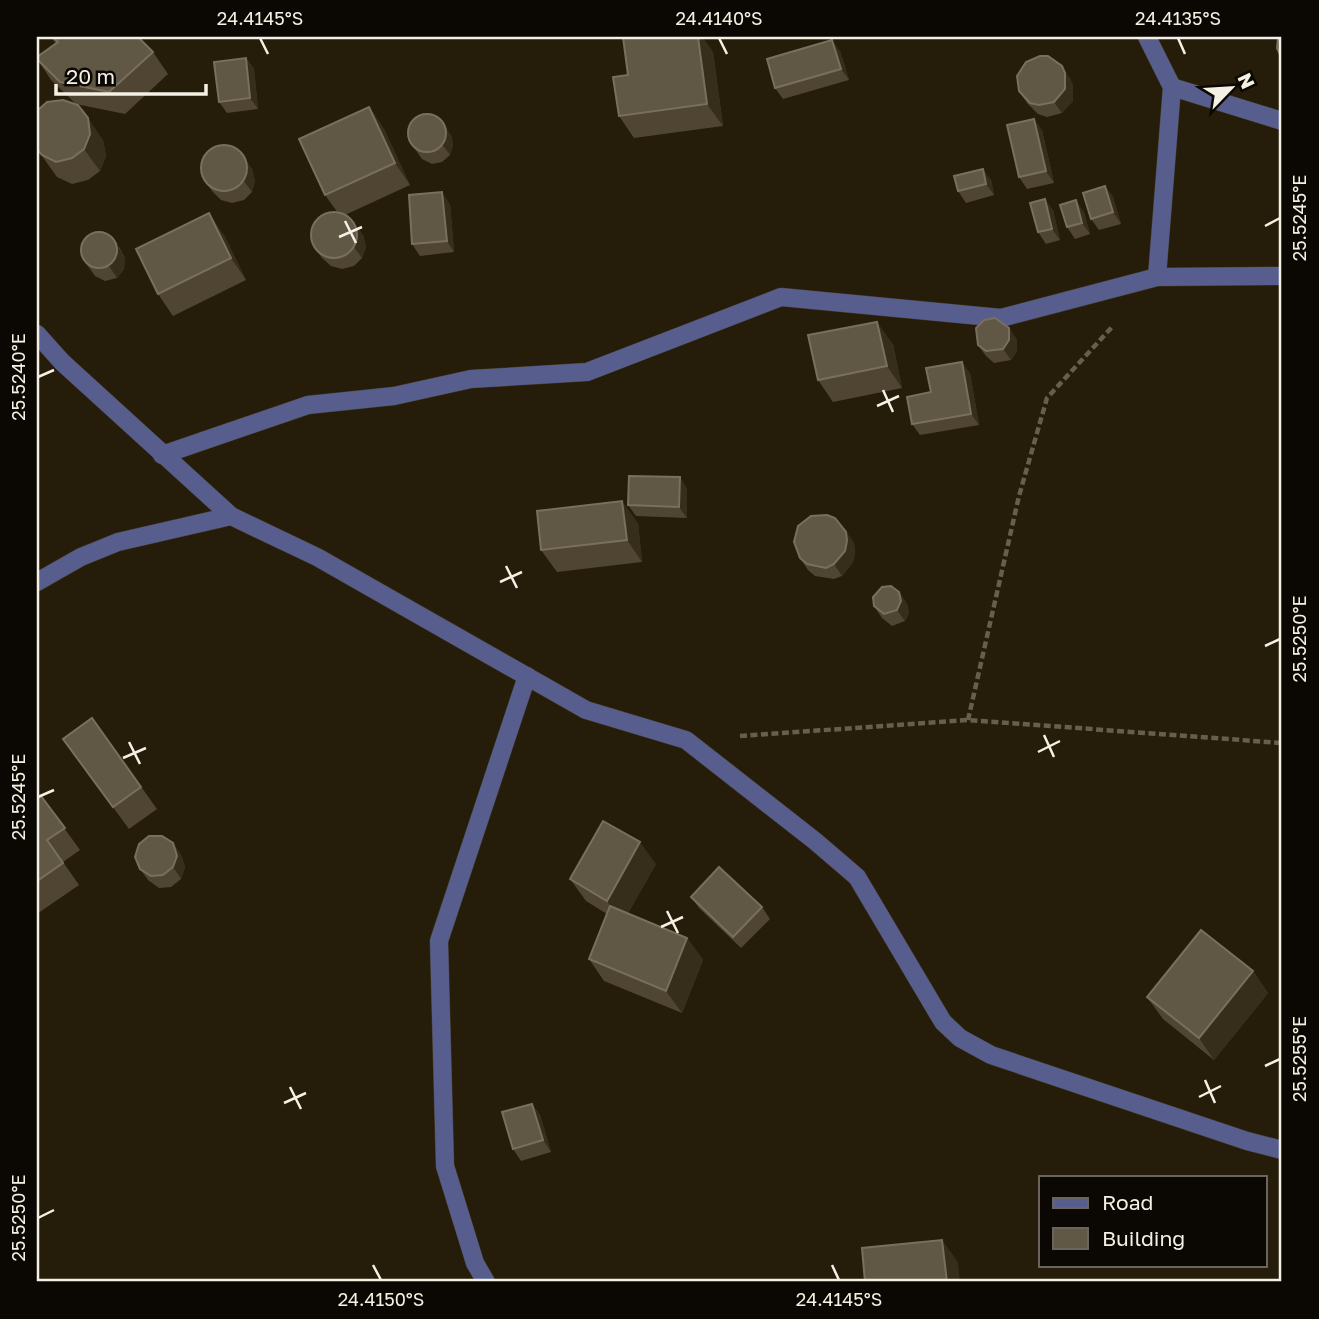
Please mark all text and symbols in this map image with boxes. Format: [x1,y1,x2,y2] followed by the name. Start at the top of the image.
[217,7,303,29] text: 24.4145°S
[675,7,763,29] text: 24.4140°S
[1135,7,1221,29] text: 24.4135°S
[56,52,206,96] scale bar
[1196,52,1266,122] north arrow
[66,63,115,89] text: 20 m
[1233,69,1260,92] text: N
[1288,175,1310,261] text: 25.5245°E
[7,333,29,421] text: 25.5240°E
[1288,596,1310,682] text: 25.5250°E
[7,754,29,840] text: 25.5245°E
[1288,1016,1310,1102] text: 25.5255°E
[7,1175,29,1261] text: 25.5250°E
[1039,1176,1266,1266] legend
[1102,1189,1153,1215] text: Road
[1102,1225,1185,1251] text: Building
[338,1288,424,1310] text: 24.4150°S
[796,1288,882,1310] text: 24.4145°S

